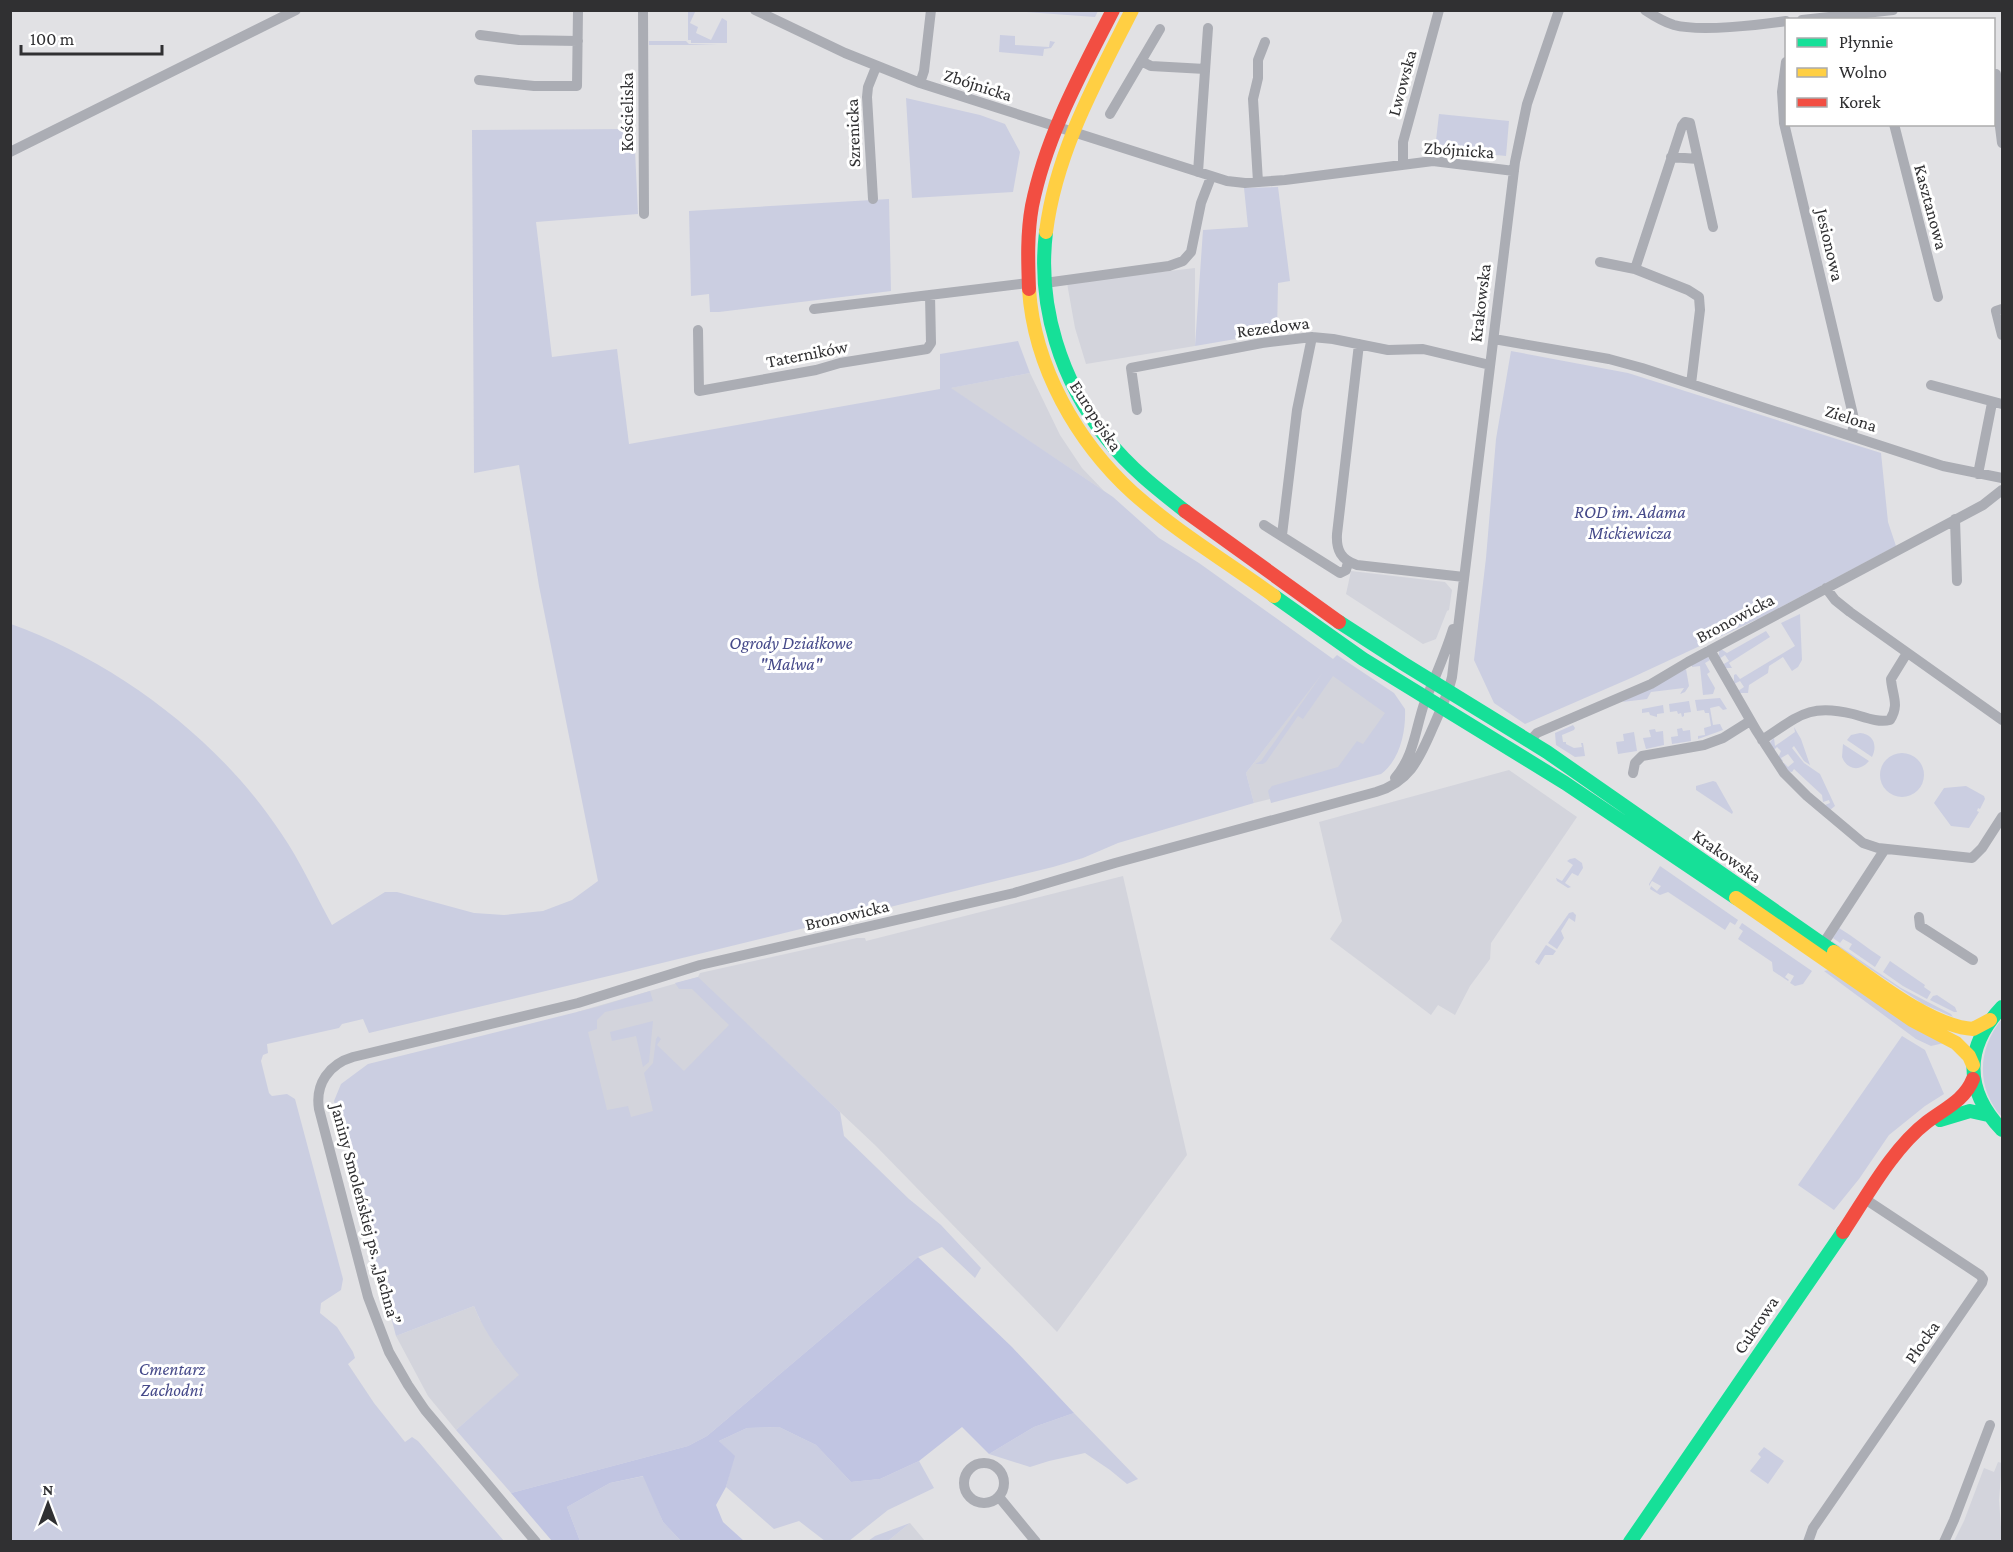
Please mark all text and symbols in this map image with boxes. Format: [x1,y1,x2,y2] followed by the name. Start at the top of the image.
[21,18,162,56] scale bar
[1785,18,1995,126] legend
[30,29,75,49] text: 100 m
[1839,32,1893,52] text: Płynnie
[1384,48,1420,118] street label: Lwowska
[1839,62,1887,82] text: Wolno
[941,65,1015,106] street label: Zbójnicka
[617,72,637,152] street label: Kościeliska
[1839,92,1881,112] text: Korek
[842,98,864,168] street label: Szrenicka
[1423,138,1495,163] street label: Zbójnicka
[1910,162,1952,252] street label: Kasztanowa
[1811,205,1848,283] street label: Jesionowa
[1465,263,1495,343] street label: Krakowska
[1236,313,1310,341] street label: Rezedowa
[765,336,850,372] street label: Taterników
[1065,377,1126,455] street label: Europejska
[1822,400,1880,436] street label: Zielona
[1574,502,1686,543] park label: ROD im. Adama Mickiewicza
[1693,589,1777,647] street label: Bronowicka
[729,633,853,674] park label: Ogrody Działkowe "Malwa"
[1689,825,1765,887] street label: Krakowska
[803,896,891,934] street label: Bronowicka
[325,1100,405,1327] street label: Janiny Smoleńskiej ps. „Jachna”
[1730,1292,1782,1358] street label: Cukrowa
[1900,1317,1944,1367] street label: Płocka
[139,1359,205,1400] park label: Cmentarz Zachodni
[18,1474,78,1534] north arrow
[43,1481,54,1498] text: N

